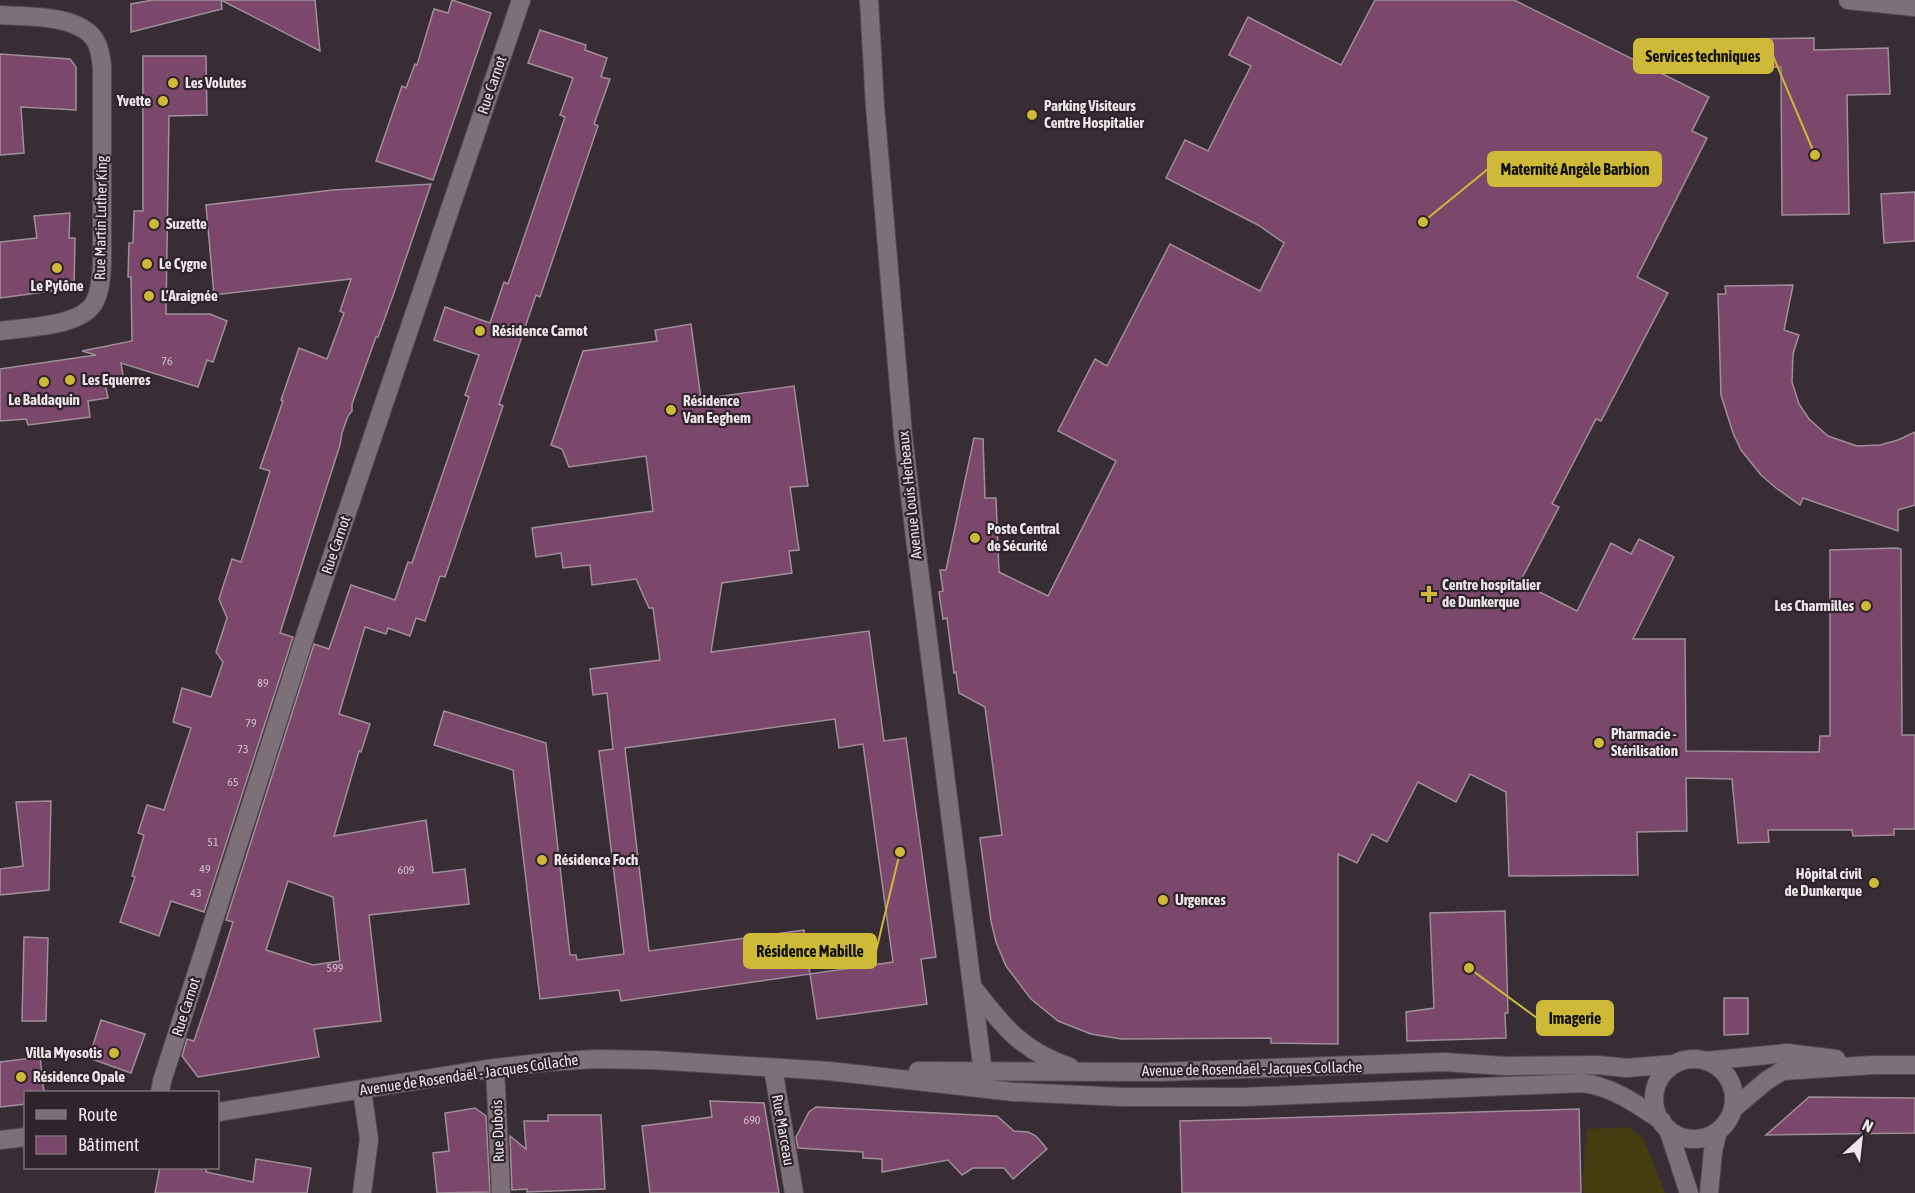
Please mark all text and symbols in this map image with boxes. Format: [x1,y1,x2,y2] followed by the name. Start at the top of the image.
[1634,39,1773,73] callout: Services techniques
[1646,47,1761,65] text: Services techniques
[474,54,509,116] street label: Rue Carnot
[185,74,247,91] place label: Les Volutes
[166,76,180,90] marker: Les Volutes
[116,92,151,109] place label: Yvette
[156,94,170,108] marker: Yvette
[1044,97,1145,131] place label: Parking Visiteurs Centre Hospitalier
[1025,108,1039,122] marker: Parking Visiteurs Centre Hospitalier
[1488,152,1661,186] callout: Maternité Angèle Barbion
[91,155,110,280] street label: Rue Martin Luther King
[1500,160,1650,178] text: Maternité Angèle Barbion
[166,215,207,232] place label: Suzette
[147,217,161,231] marker: Suzette
[159,255,207,272] place label: Le Cygne
[140,257,154,271] marker: Le Cygne
[50,261,64,275] marker: Le Pylône
[30,277,84,294] place label: Le Pylône
[161,287,218,304] place label: L'Araignée
[142,289,156,303] marker: L'Araignée
[492,322,588,339] place label: Résidence Carnot
[473,324,487,338] marker: Résidence Carnot
[161,354,173,368] house number: 76
[82,371,151,388] place label: Les Equerres
[63,373,77,387] marker: Les Equerres
[37,375,51,389] marker: Le Baldaquin
[8,391,80,408] place label: Le Baldaquin
[682,392,751,426] place label: Résidence Van Eeghem
[664,403,678,417] marker: Résidence Van Eeghem
[894,430,925,560] street label: Avenue Louis Herbeaux
[318,514,353,576] street label: Rue Carnot
[987,520,1061,554] place label: Poste Central de Sécurité
[968,531,982,545] marker: Poste Central de Sécurité
[1442,576,1541,610] place label: Centre hospitalier de Dunkerque
[1420,585,1438,603] marker: Centre hospitalier de Dunkerque
[1774,597,1855,614] place label: Les Charmilles
[1859,599,1873,613] marker: Les Charmilles
[257,676,269,690] house number: 89
[245,716,257,730] house number: 79
[1611,725,1678,759] place label: Pharmacie - Stérilisation
[1592,736,1606,750] marker: Pharmacie - Stérilisation
[237,742,249,756] house number: 73
[227,775,239,789] house number: 65
[207,835,219,849] house number: 51
[554,851,638,868] place label: Résidence Foch
[535,853,549,867] marker: Résidence Foch
[199,862,211,876] house number: 49
[398,863,415,877] house number: 609
[1784,865,1863,899] place label: Hôpital civil de Dunkerque
[1867,876,1881,890] marker: Hôpital civil de Dunkerque
[190,886,202,900] house number: 43
[1175,891,1226,908] place label: Urgences
[1156,893,1170,907] marker: Urgences
[744,934,876,968] callout: Résidence Mabille
[756,942,864,960] text: Résidence Mabille
[327,961,344,975] house number: 599
[168,975,203,1038] street label: Rue Carnot
[1537,1001,1613,1035] callout: Imagerie
[1549,1009,1601,1027] text: Imagerie
[25,1044,103,1061] place label: Villa Myosotis
[107,1046,121,1060] marker: Villa Myosotis
[359,1051,579,1098] street label: Avenue de Rosendaël - Jacques Collache
[1142,1058,1363,1079] street label: Avenue de Rosendaël - Jacques Collache
[33,1068,125,1085] place label: Résidence Opale
[14,1070,28,1084] marker: Résidence Opale
[24,1091,219,1169] legend
[769,1093,798,1167] street label: Rue Marceau
[488,1100,507,1162] street label: Rue Dubois
[78,1104,117,1125] text: Route
[1831,1109,1891,1169] north arrow
[744,1113,761,1127] house number: 690
[1860,1115,1876,1136] text: N
[78,1134,139,1155] text: Bâtiment

